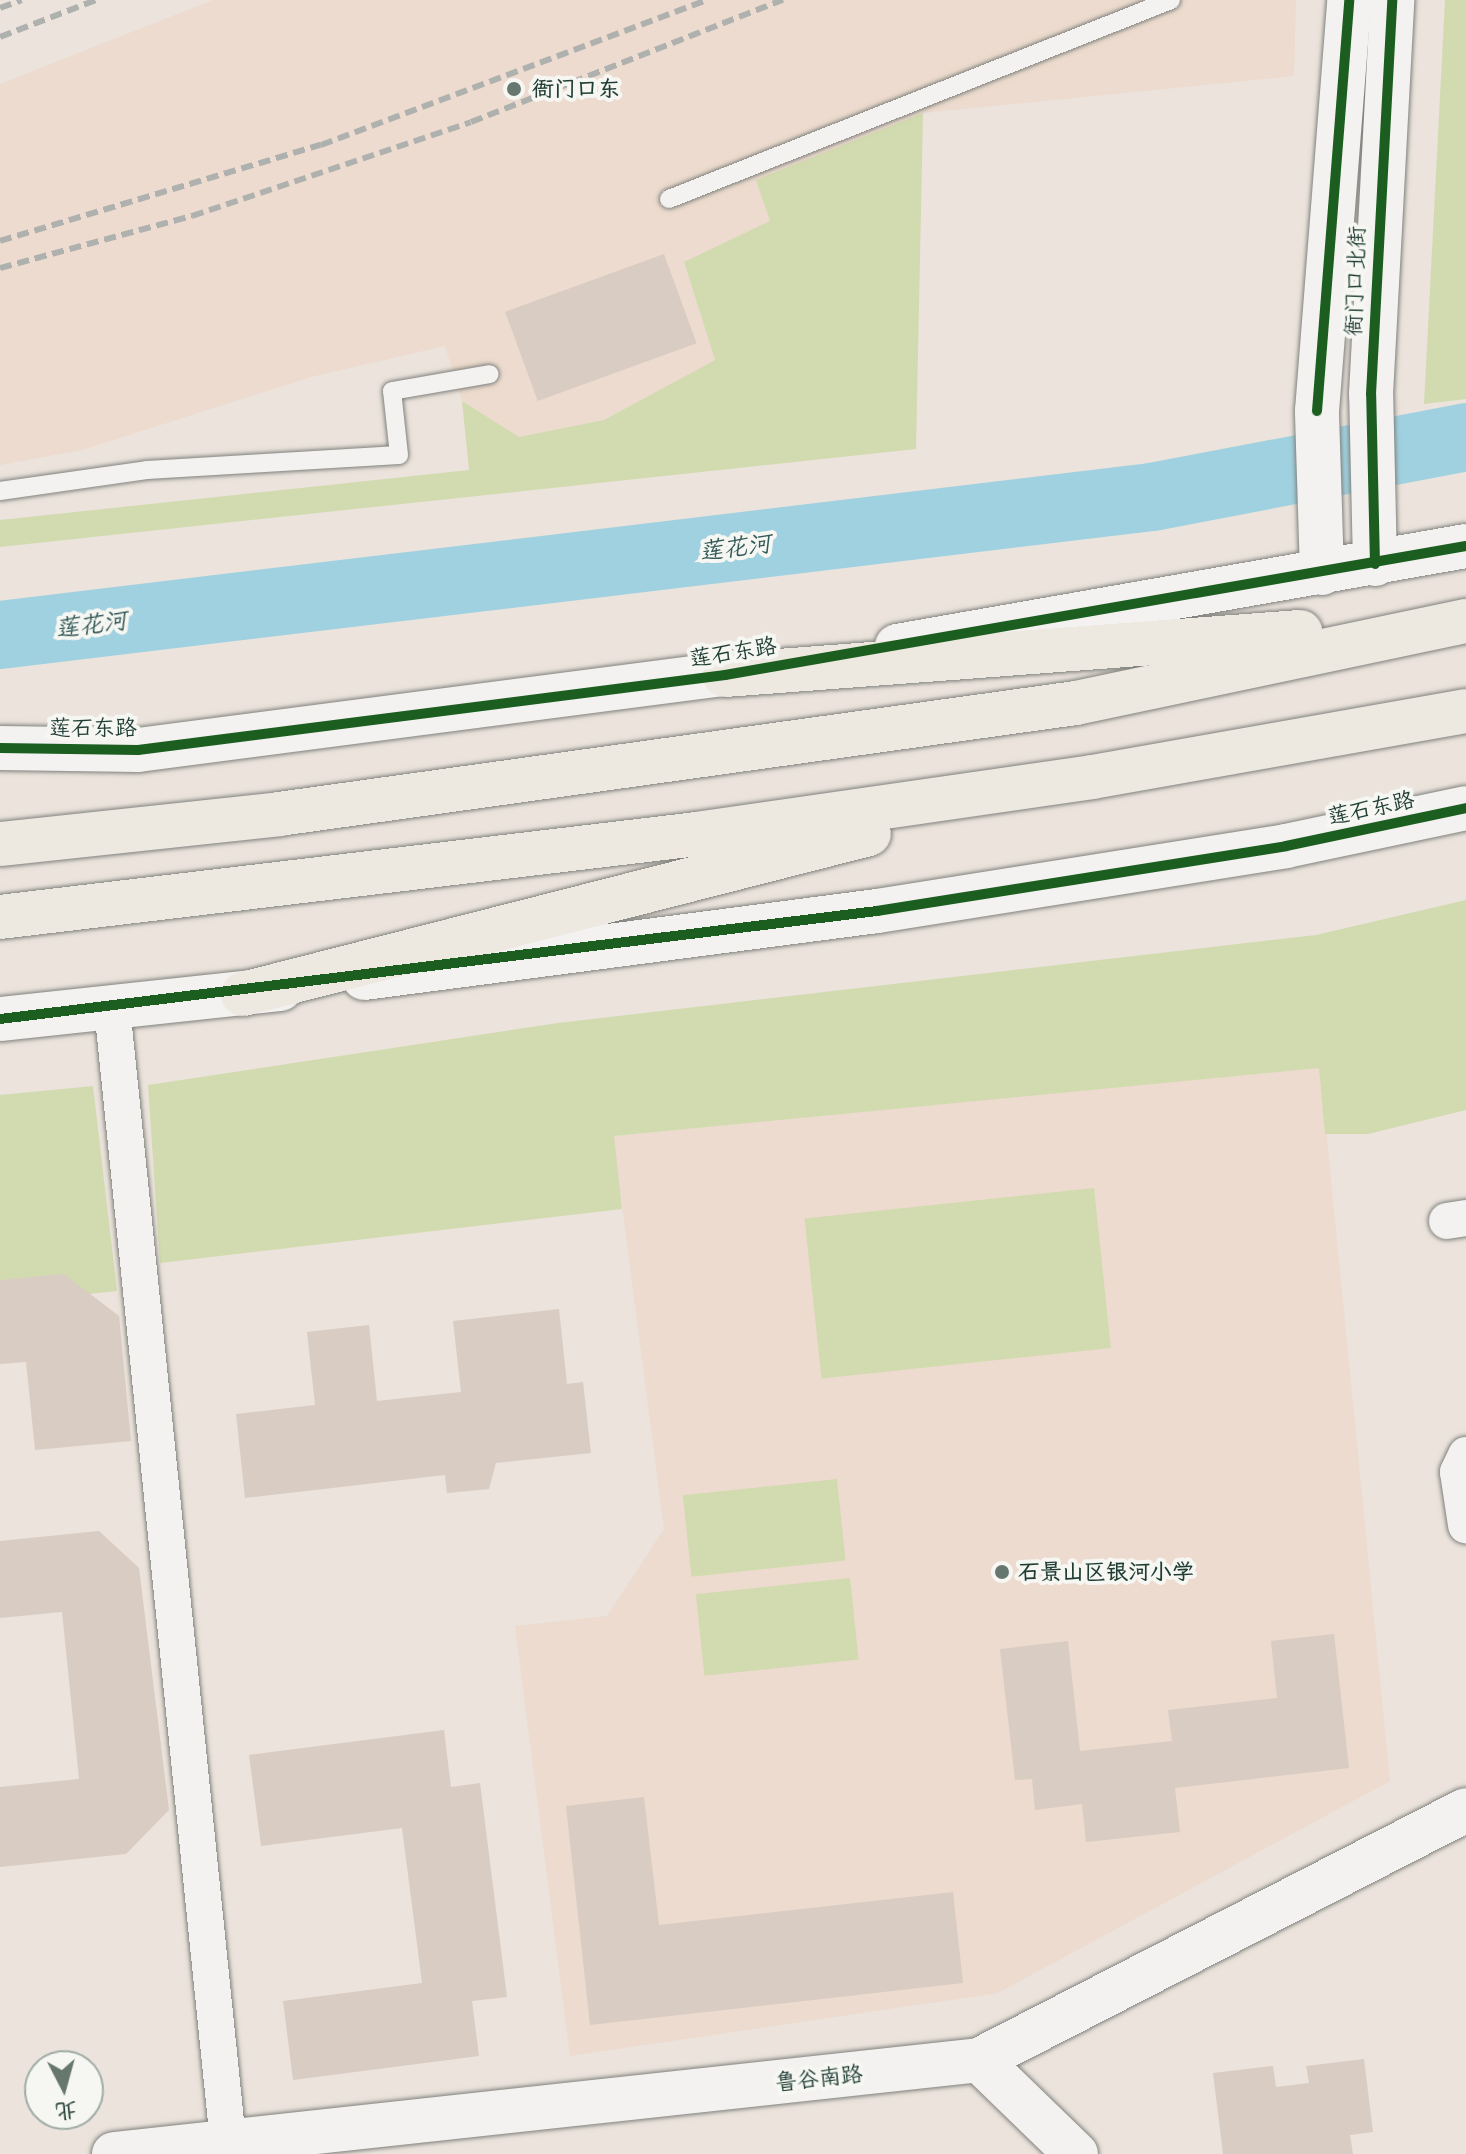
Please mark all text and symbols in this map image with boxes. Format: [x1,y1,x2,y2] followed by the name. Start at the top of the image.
[532,76,620,102] place label: 衙门口东
[503,78,525,100] marker: 衙门口东
[1340,226,1370,336] street label: 衙门口北街
[698,528,772,566] water label: 莲花河
[54,605,128,643] water label: 莲花河
[687,632,779,672] street label: 莲石东路
[49,715,137,741] street label: 莲石东路
[1325,786,1417,830] street label: 莲石东路
[1018,1559,1194,1585] place label: 石景山区银河小学
[993,1563,1011,1581] marker: 石景山区银河小学
[24,2050,104,2130] north arrow
[774,2060,864,2096] street label: 鲁谷南路
[54,2097,79,2127] text: 北

